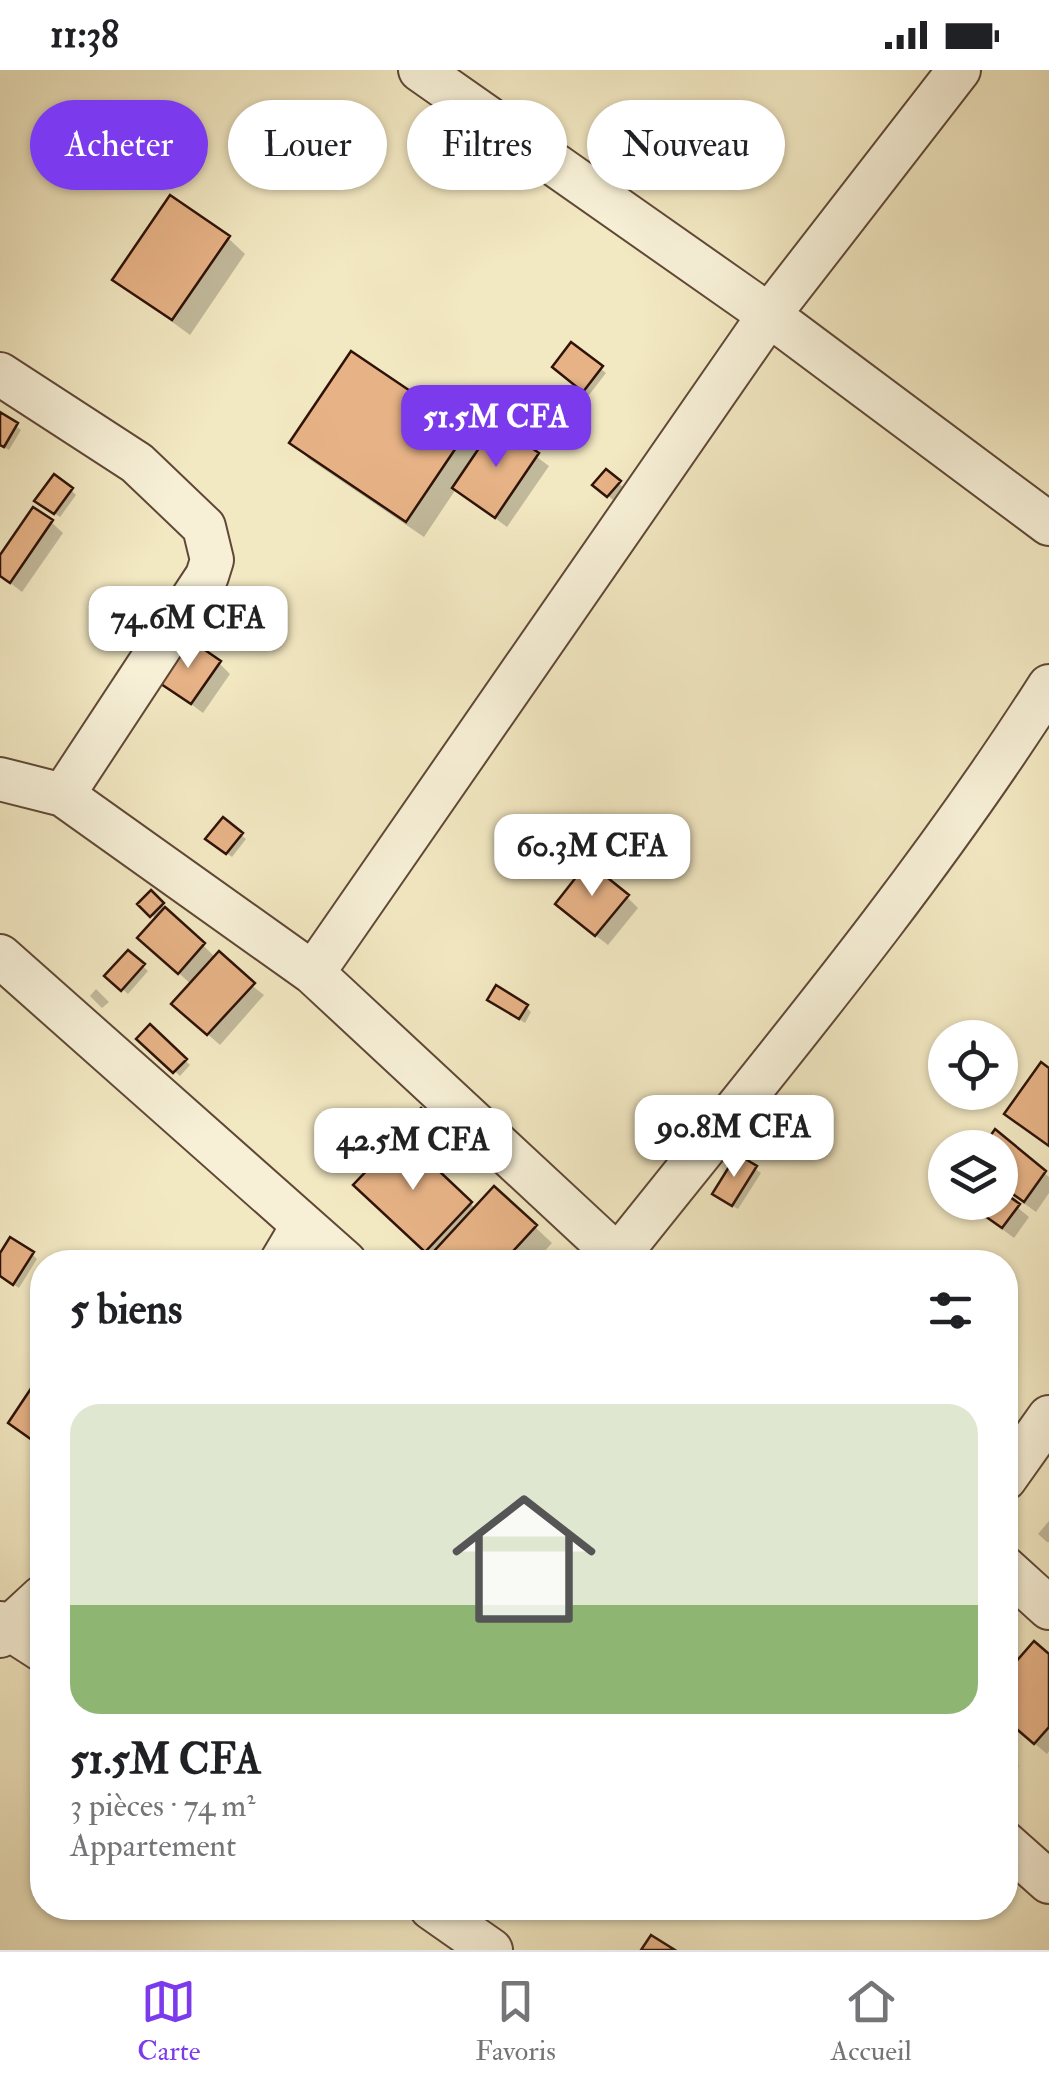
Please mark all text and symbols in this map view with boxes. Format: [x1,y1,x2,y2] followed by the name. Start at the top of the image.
[50,11,119,59] text: 11:38
[30,100,208,190] chip: Acheter
[228,100,387,190] chip: Louer
[407,100,567,190] chip: Filtres
[587,100,785,190] chip: Nouveau
[382,385,610,470] pin: 51.5M CFA
[423,397,569,437] text: 51.5M CFA
[74,586,302,671] pin: 74.6M CFA
[111,598,265,638] text: 74.6M CFA
[478,814,706,899] pin: 60.3M CFA
[516,826,668,866] text: 60.3M CFA
[928,1020,1018,1220] map controls
[928,1020,1018,1110] button: locate
[620,1095,848,1180] pin: 90.8M CFA
[657,1107,811,1147] text: 90.8M CFA
[299,1108,527,1193] pin: 42.5M CFA
[336,1120,490,1160] text: 42.5M CFA
[928,1130,1018,1220] button: layers
[923,1283,978,1338] icon: filters
[70,1284,182,1336] text: 5 biens
[434,1469,614,1649] icon: home
[70,1734,261,1786] text: 51.5M CFA
[70,1786,255,1826] text: 3 pièces · 74 m²
[70,1826,236,1866] text: Appartement
[137,1974,200,2069] tab: Carte
[475,1974,556,2069] tab: Favoris
[831,1974,912,2069] tab: Accueil

